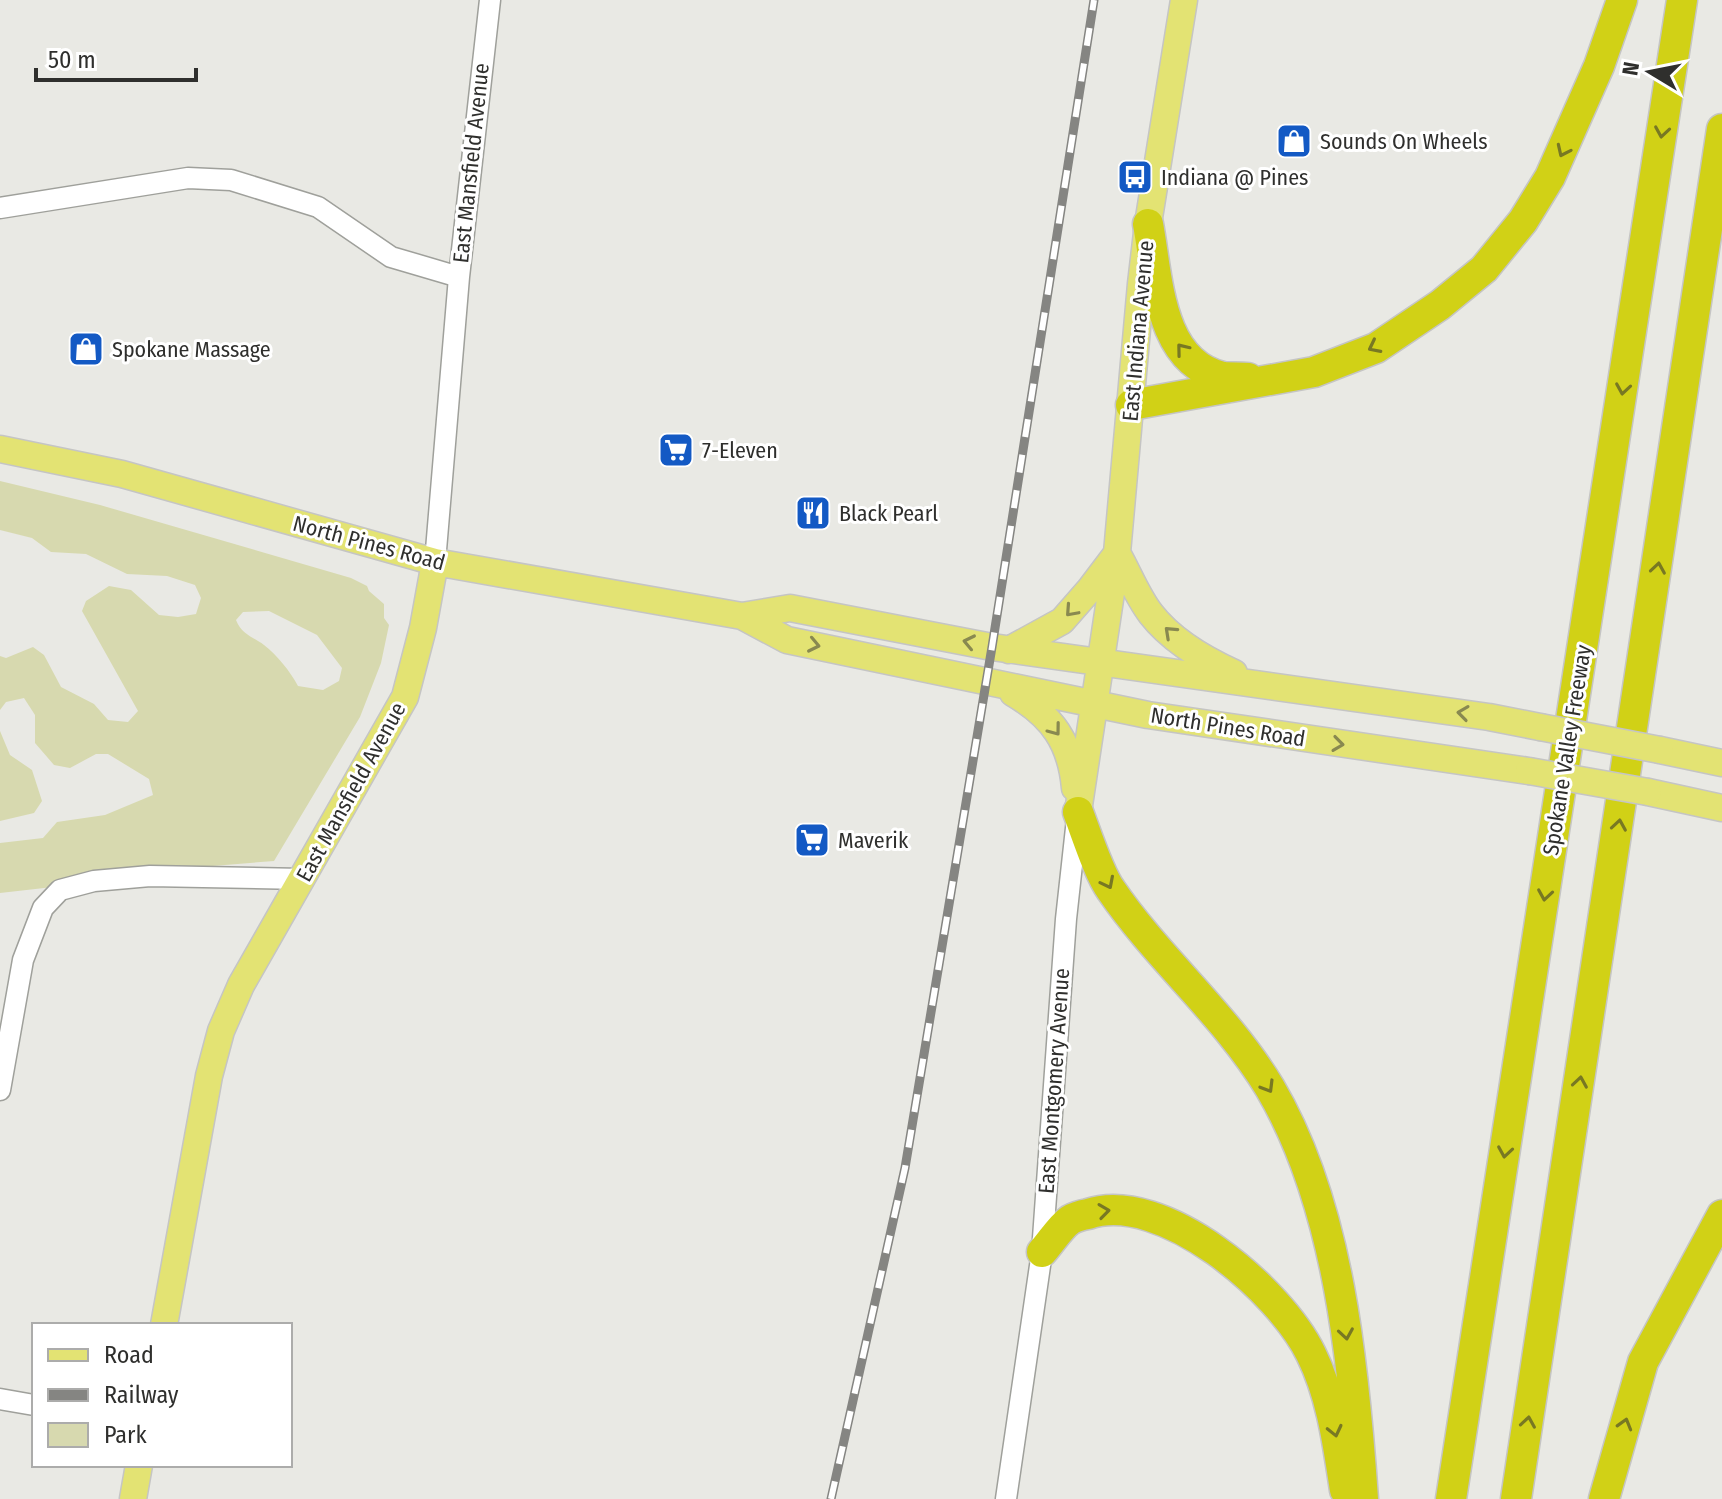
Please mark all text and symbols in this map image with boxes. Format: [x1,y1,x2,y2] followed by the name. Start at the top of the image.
[36,32,196,82] scale bar
[1610,32,1690,112] north arrow
[48,46,96,74] text: 50 m
[1616,60,1645,77] text: N
[447,62,495,264] street label: East Mansfield Avenue
[1275,122,1313,160] shop icon: Sounds On Wheels
[1654,126,1671,139] one-way arrow
[1320,128,1488,155] place label: Sounds On Wheels
[1557,142,1573,157] one-way arrow
[1116,158,1154,196] bus stop icon: Indiana @ Pines
[1161,164,1308,191] place label: Indiana @ Pines
[1117,239,1159,423] street label: East Indiana Avenue
[67,330,105,368] shop icon: Spokane Massage
[112,336,271,363] place label: Spokane Massage
[1368,337,1382,353] one-way arrow
[1177,343,1191,358] one-way arrow
[1615,383,1632,396] one-way arrow
[657,431,695,469] supermarket icon: 7-Eleven
[702,437,778,464] place label: 7-Eleven
[794,494,832,532] restaurant icon: Black Pearl
[839,500,938,527] place label: Black Pearl
[290,510,448,576] street label: North Pines Road
[1648,561,1665,574] one-way arrow
[1067,601,1081,616] one-way arrow
[1165,628,1180,642] one-way arrow
[962,634,976,651] one-way arrow
[806,636,820,653] one-way arrow
[1537,643,1597,857] street label: Spokane Valley Freeway
[290,698,412,886] street label: East Mansfield Avenue
[1149,701,1307,753] street label: North Pines Road
[1456,705,1470,722] one-way arrow
[1045,721,1060,736] one-way arrow
[1331,735,1345,752] one-way arrow
[1609,818,1626,832] one-way arrow
[793,821,831,859] supermarket icon: Maverik
[838,827,909,854] place label: Maverik
[1099,875,1114,890] one-way arrow
[1537,889,1554,902] one-way arrow
[1033,967,1075,1195] street label: East Montgomery Avenue
[1571,1075,1588,1089] one-way arrow
[1258,1078,1274,1093] one-way arrow
[1497,1146,1514,1159] one-way arrow
[1097,1203,1111,1220] one-way arrow
[32,1323,292,1467] legend
[1336,1327,1353,1340] one-way arrow
[104,1341,154,1369] text: Road
[104,1381,179,1409] text: Railway
[1519,1415,1536,1429] one-way arrow
[1616,1418,1632,1431] one-way arrow
[104,1421,147,1449] text: Park
[1326,1423,1343,1437] one-way arrow

